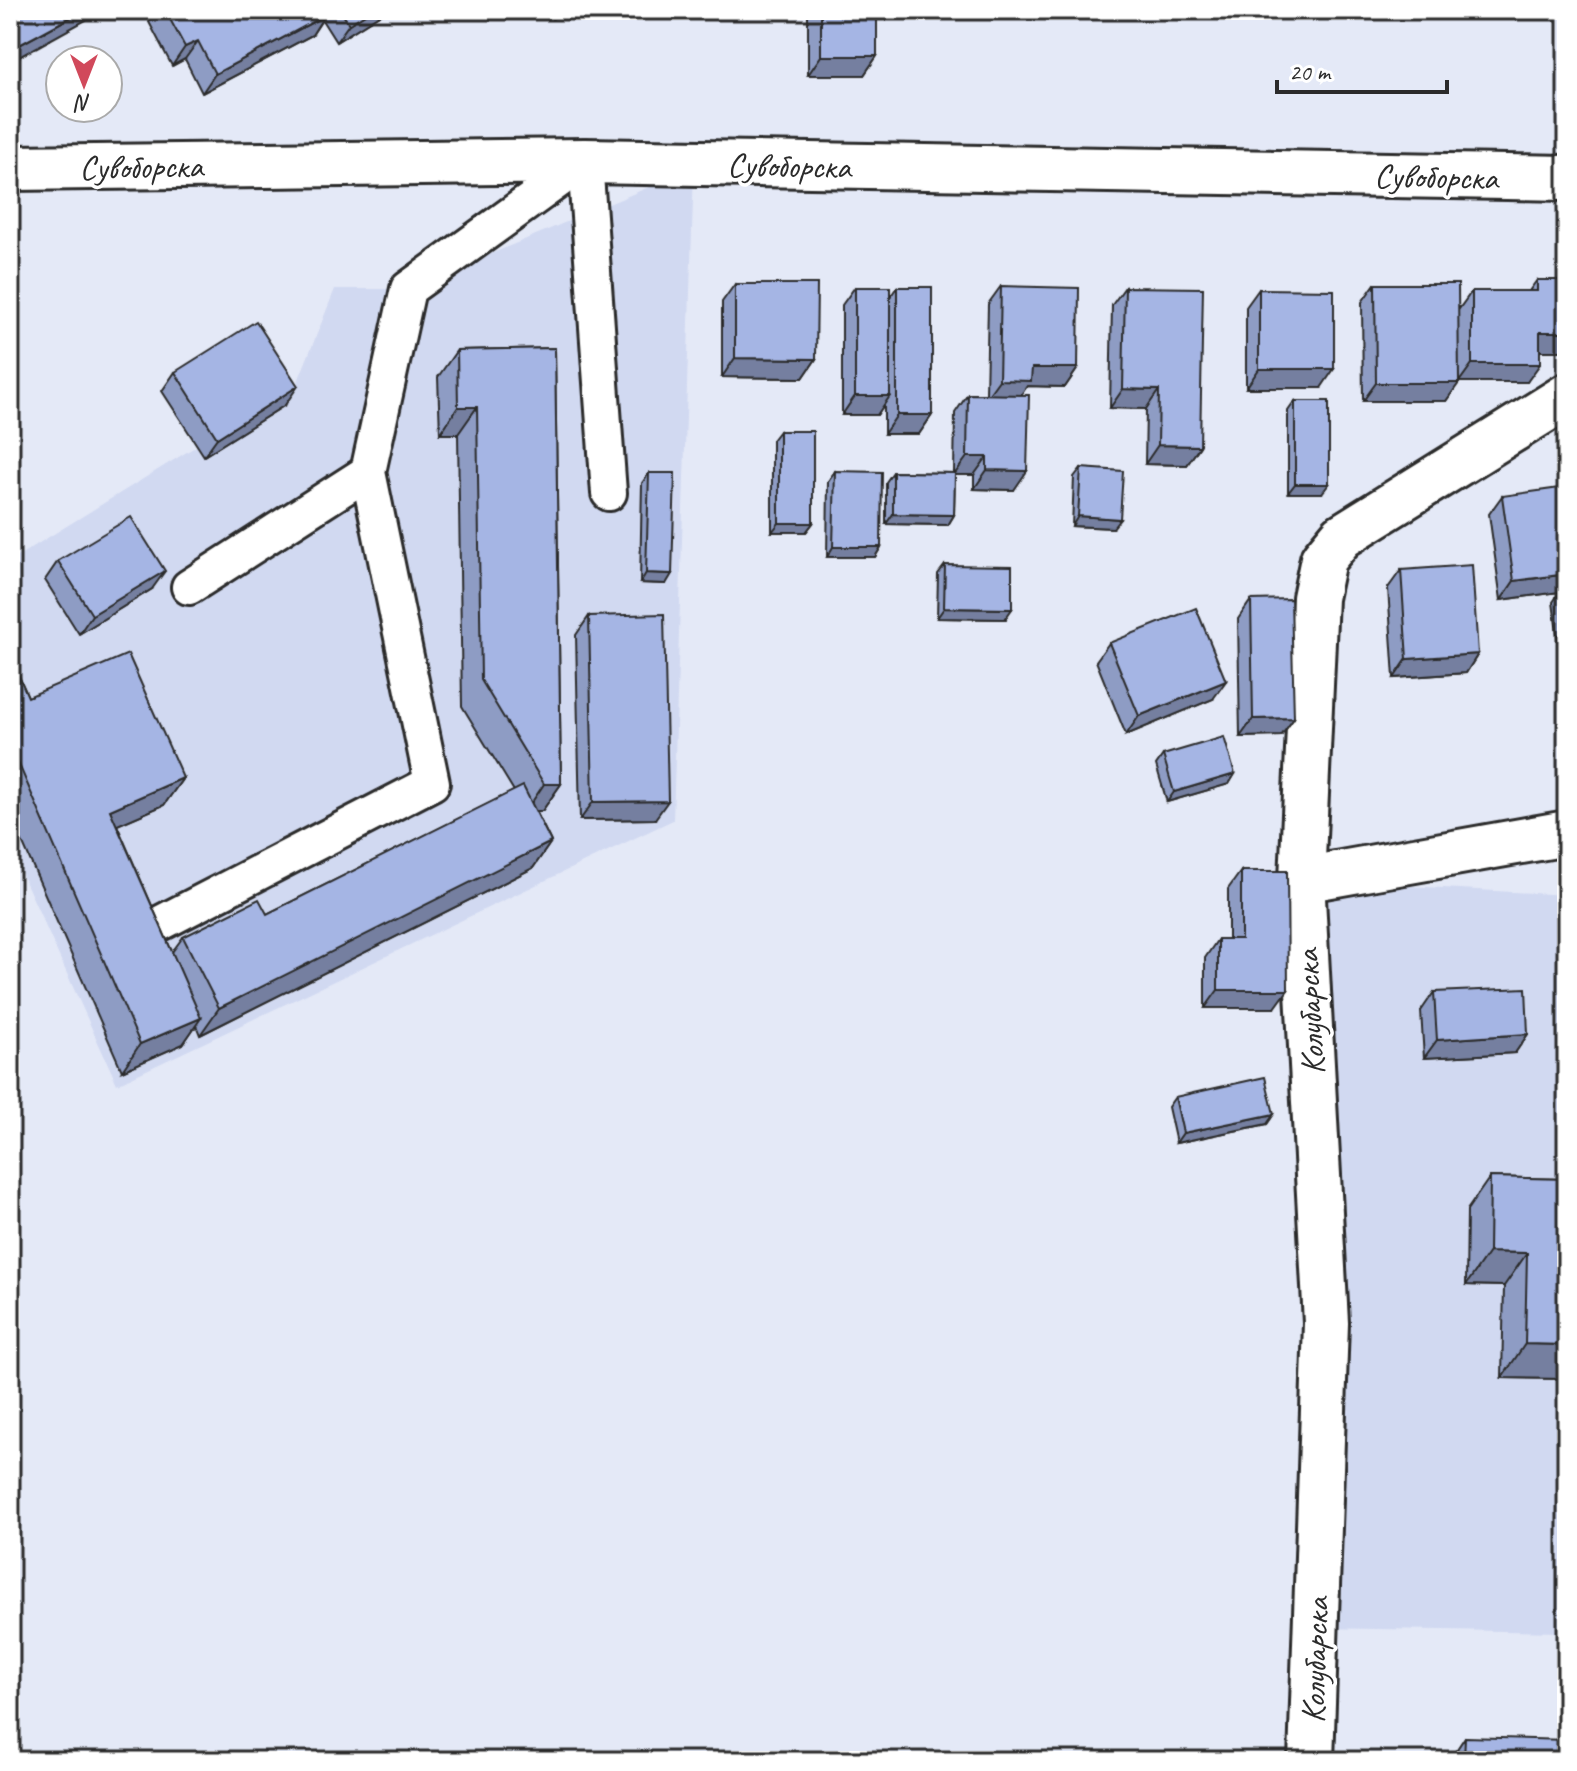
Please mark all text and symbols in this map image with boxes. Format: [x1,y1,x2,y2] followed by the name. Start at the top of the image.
[44,44,124,124] north arrow
[1277,44,1447,94] scale bar
[1289,57,1332,87] text: 20 m
[74,89,91,117] text: N
[727,143,853,188] street label: Сувоборска
[79,144,205,189] street label: Сувоборска
[1374,154,1500,199] street label: Сувоборска
[1285,946,1334,1076] street label: Колубарска
[1291,1594,1338,1723] street label: Колубарска

